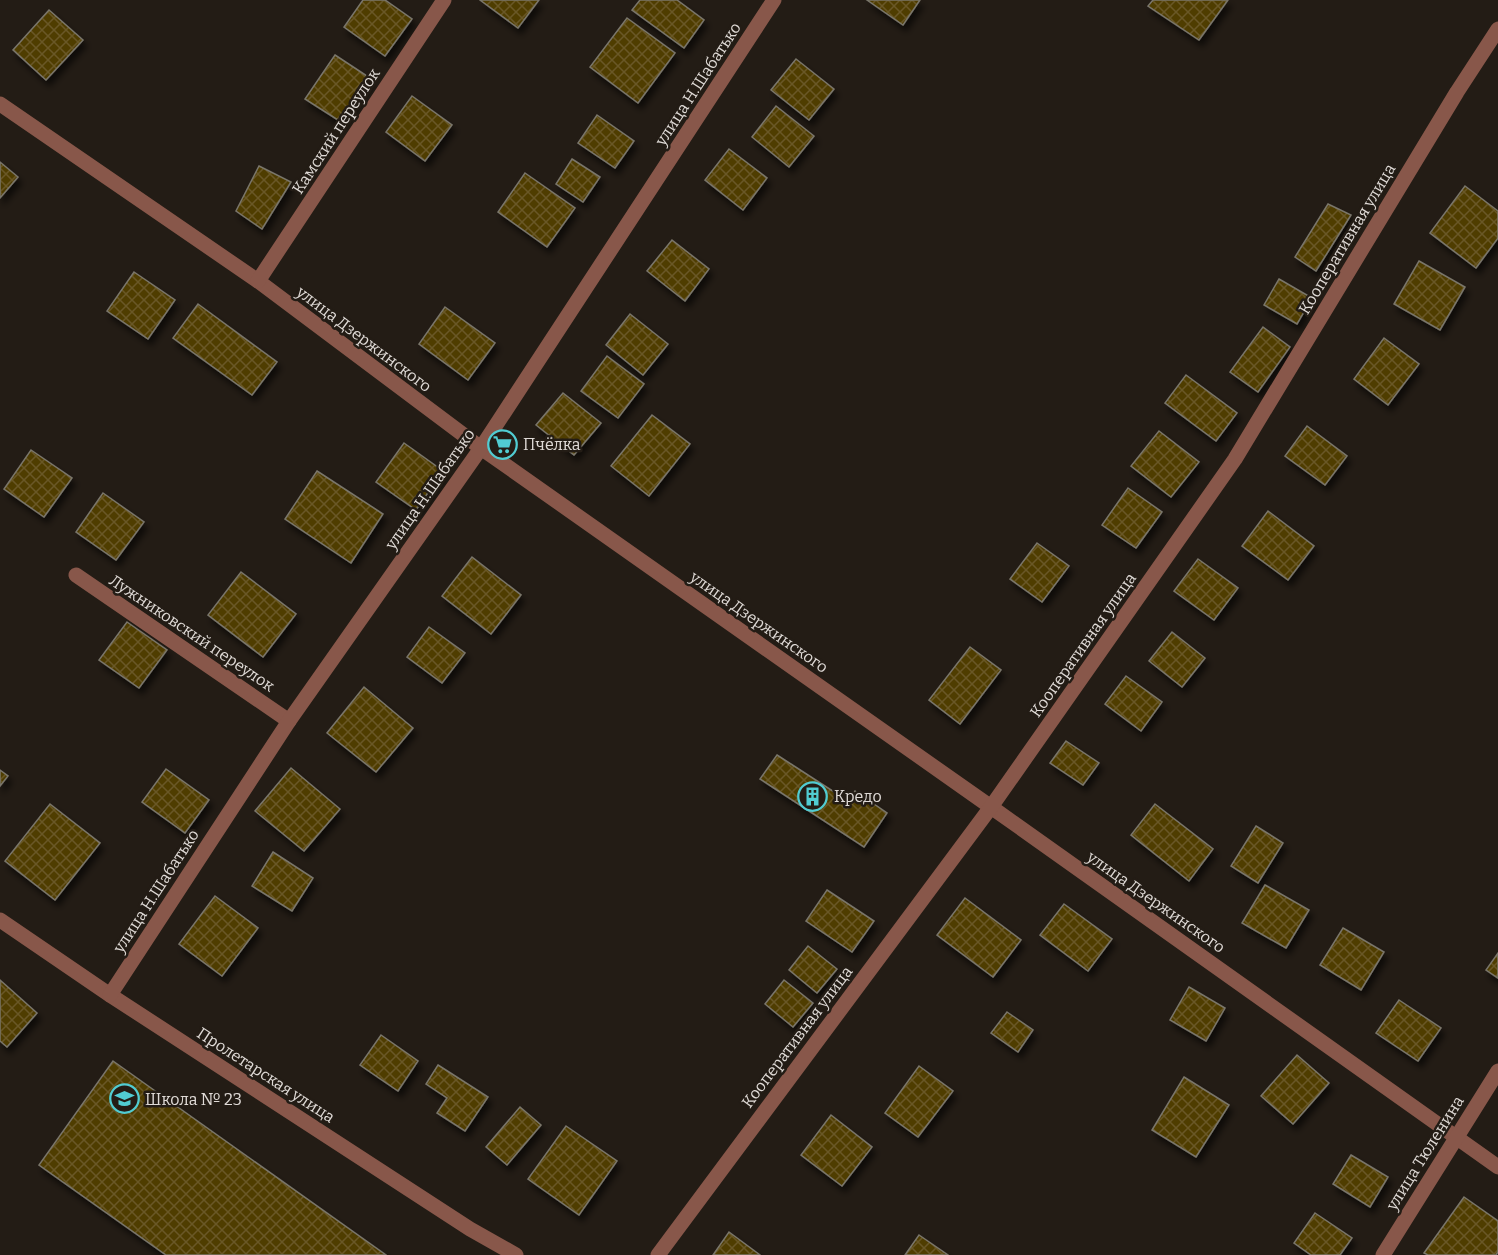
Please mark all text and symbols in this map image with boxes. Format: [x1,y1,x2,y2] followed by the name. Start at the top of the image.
[651,19,745,150] street label: улица Н.Шабатько
[288,64,384,197] street label: Камский переулок
[1295,160,1400,318] street label: Кооперативная улица
[292,282,435,396] street label: улица Дзержинского
[381,425,479,554] street label: улица Н.Шабатько
[486,428,518,460] supermarket icon: Пчёлка
[523,435,581,454] place label: Пчёлка
[686,567,832,677] street label: улица Дзержинского
[1026,569,1140,721] street label: Кооперативная улица
[106,571,279,696] street label: Лужниковский переулок
[797,780,829,812] building icon: Кредо
[834,787,882,806] place label: Кредо
[109,826,203,957] street label: улица Н.Шабатько
[1083,847,1229,957] street label: улица Дзержинского
[738,962,856,1111] street label: Кооперативная улица
[194,1023,338,1127] street label: Пролетарская улица
[108,1083,140,1115] school or university icon: Школа № 23
[145,1090,242,1109] place label: Школа № 23
[1382,1092,1468,1214] street label: улица Тюленина

